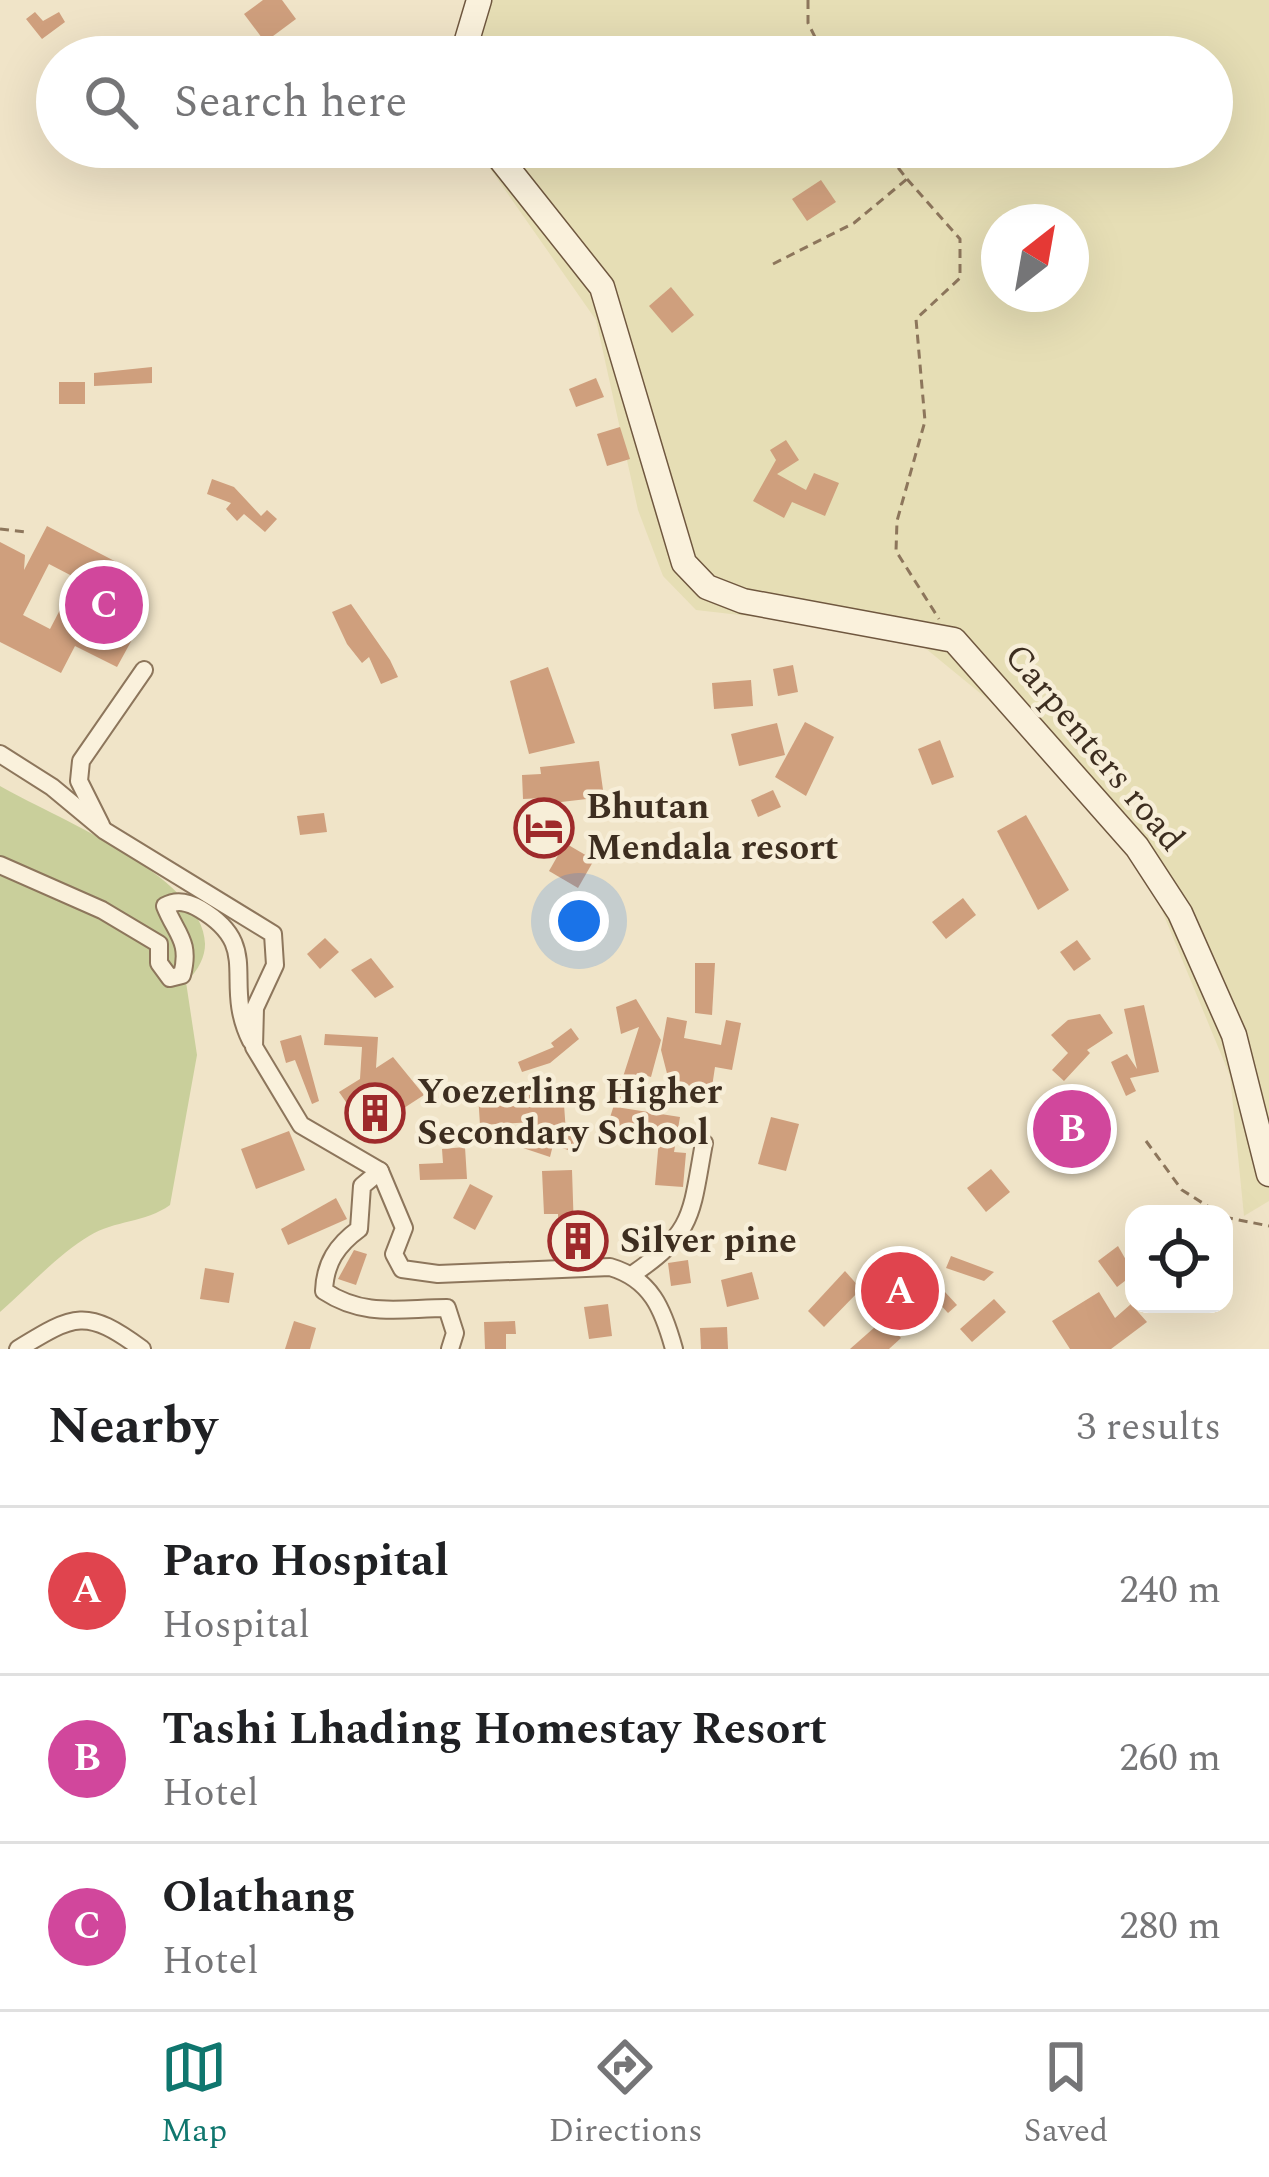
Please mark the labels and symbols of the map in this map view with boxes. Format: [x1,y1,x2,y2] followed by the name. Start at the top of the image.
[981,204,1089,312] north arrow
[65,560,143,650] pin: C
[990,632,1198,864] street label: Carpenters road
[586,780,838,876] place label: Bhutan Mendala resort
[513,797,575,859] hotel icon: Bhutan Mendala resort
[549,891,609,951] your location
[417,1065,723,1161] place label: Yoezerling Higher Secondary School
[344,1082,406,1144] building icon: Yoezerling Higher Secondary School
[1033,1084,1111,1174] pin: B
[547,1210,609,1272] building icon: Silver pine
[620,1214,797,1269] place label: Silver pine
[861,1246,939,1336] pin: A

